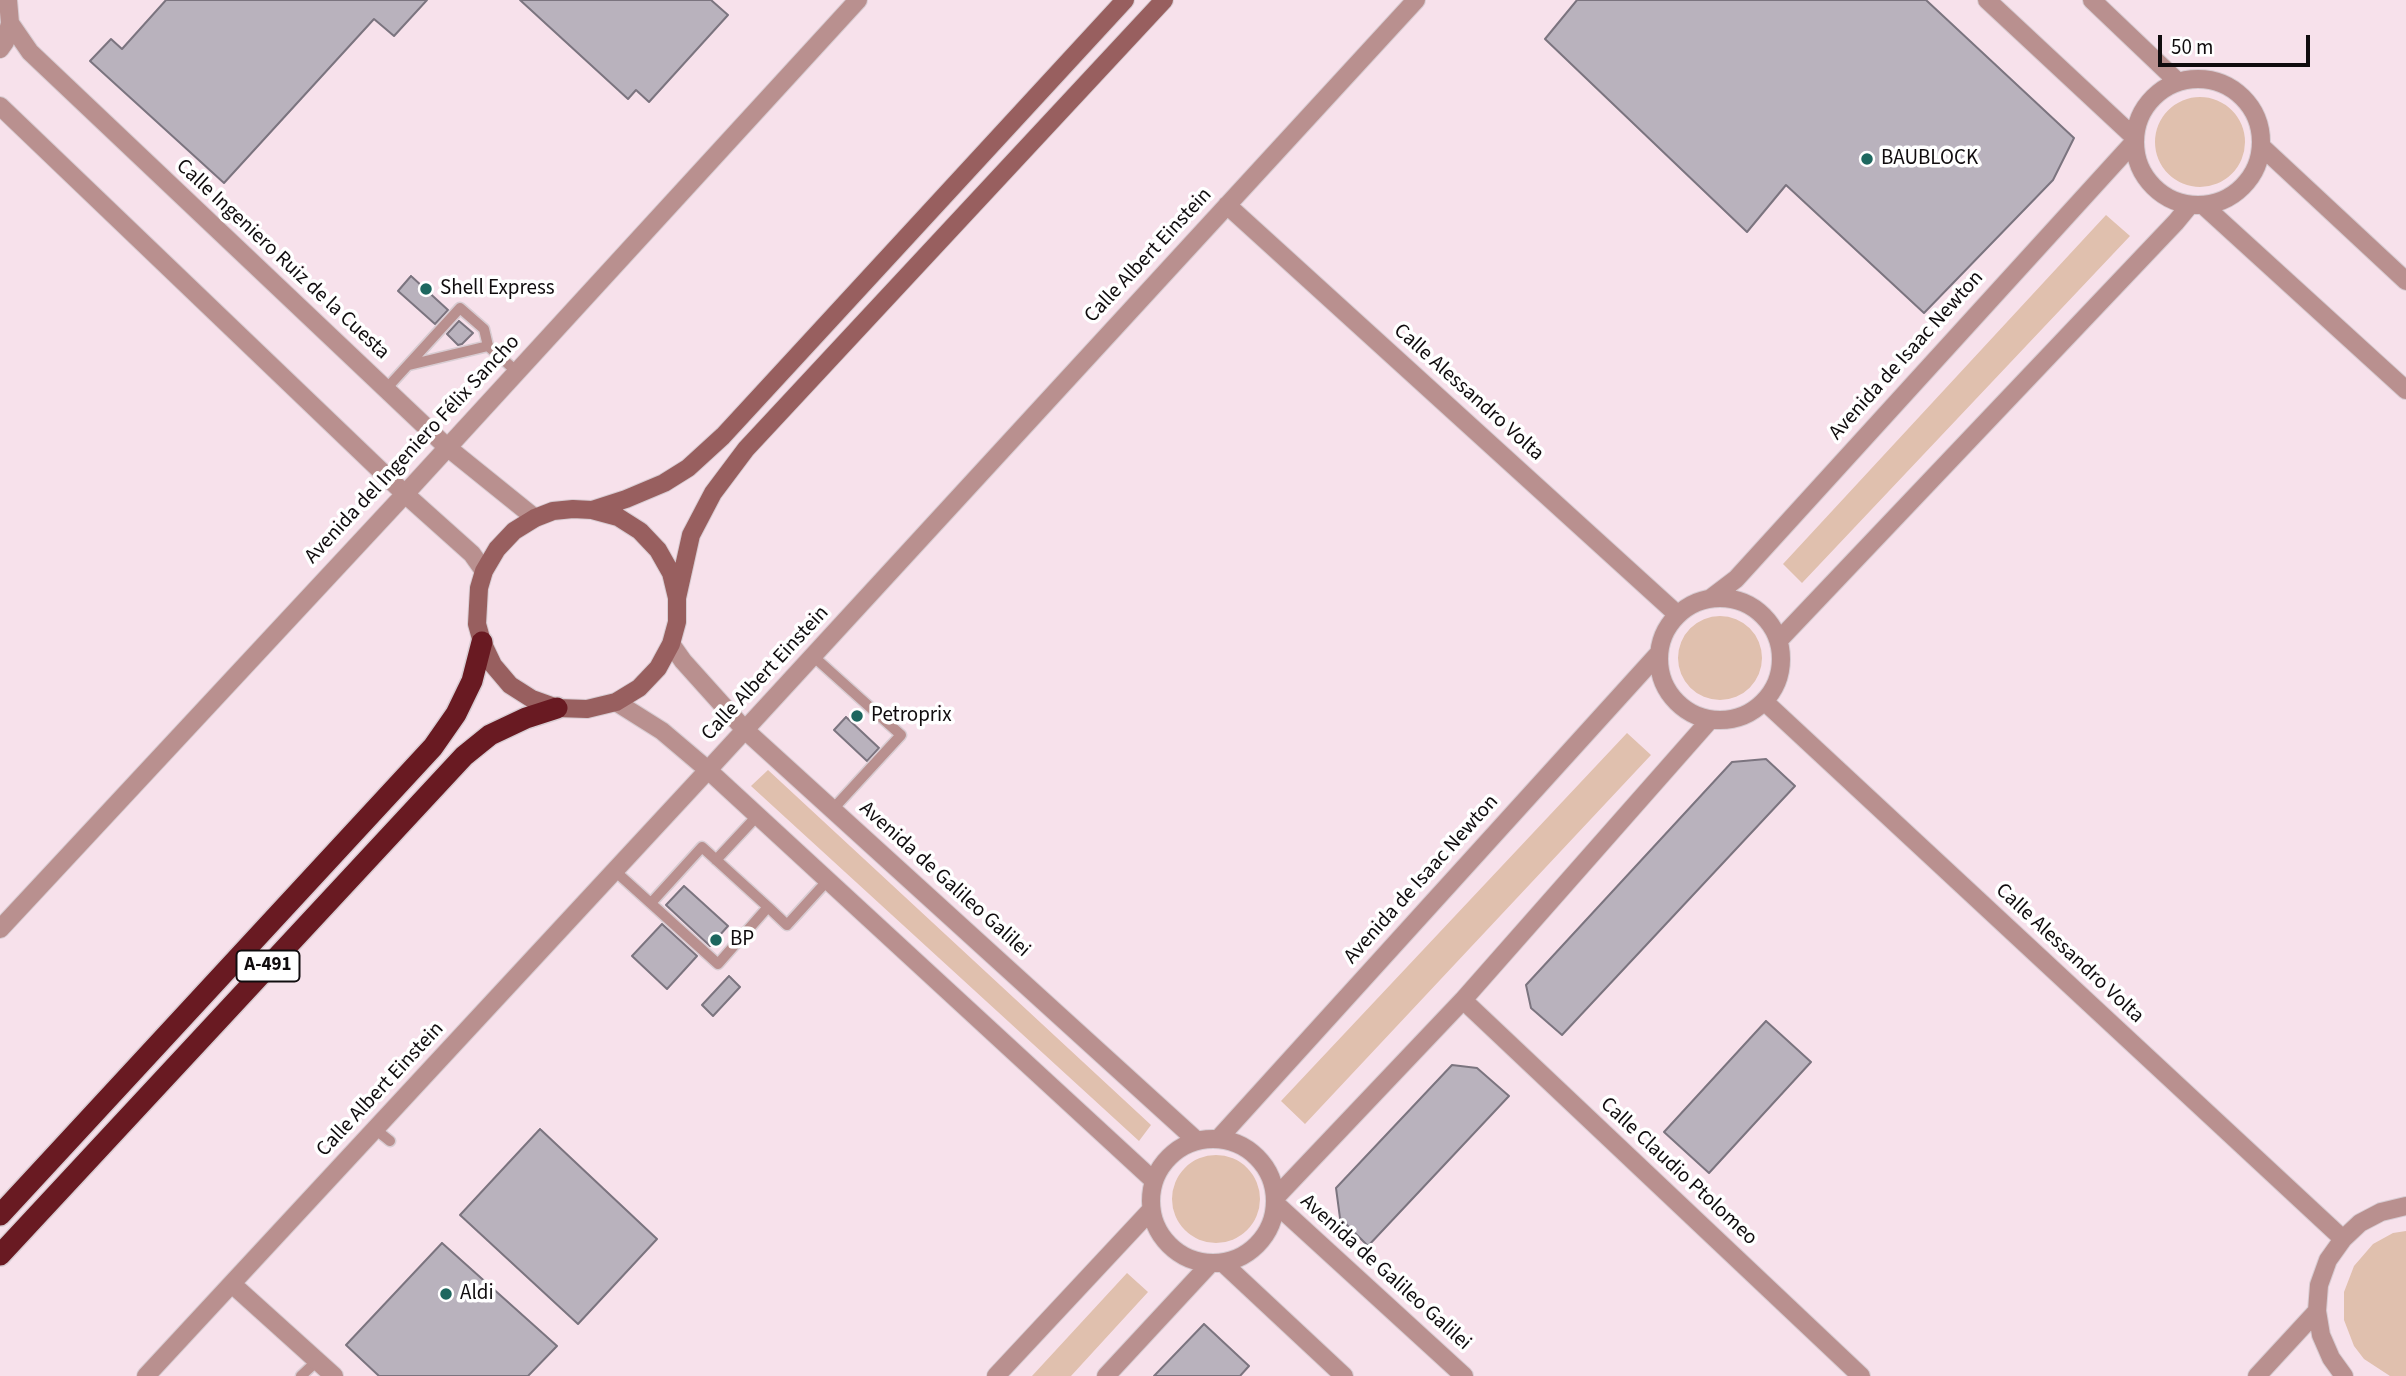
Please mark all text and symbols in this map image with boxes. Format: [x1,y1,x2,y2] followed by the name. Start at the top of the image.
[2161,21,2313,65] scale bar
[2171,32,2213,62] text: 50 m
[1881,146,1978,172] place label: BAUBLOCK
[1859,151,1875,167] marker: BAUBLOCK
[170,154,394,366] street label: Calle Ingeniero Ruiz de la Cuesta
[1080,183,1218,329] street label: Calle Albert Einstein
[1824,266,1990,446] street label: Avenida de Isaac Newton
[440,276,554,302] place label: Shell Express
[418,281,434,297] marker: Shell Express
[1388,319,1548,467] street label: Calle Alessandro Volta
[300,330,526,570] street label: Avenida del Ingeniero Félix Sancho
[697,601,835,747] street label: Calle Albert Einstein
[871,703,952,729] place label: Petroprix
[849,708,865,724] marker: Petroprix
[1339,790,1505,970] street label: Avenida de Isaac Newton
[853,797,1035,963] street label: Avenida de Galileo Galilei
[1990,879,2148,1029] street label: Calle Alessandro Volta
[730,927,754,953] place label: BP
[708,932,724,948] marker: BP
[236,950,300,982] road number: A-491
[312,1017,450,1163] street label: Calle Albert Einstein
[1594,1093,1762,1251] street label: Calle Claudio Ptolomeo
[1294,1190,1476,1356] street label: Avenida de Galileo Galilei
[460,1281,494,1307] place label: Aldi
[438,1286,454,1302] marker: Aldi

